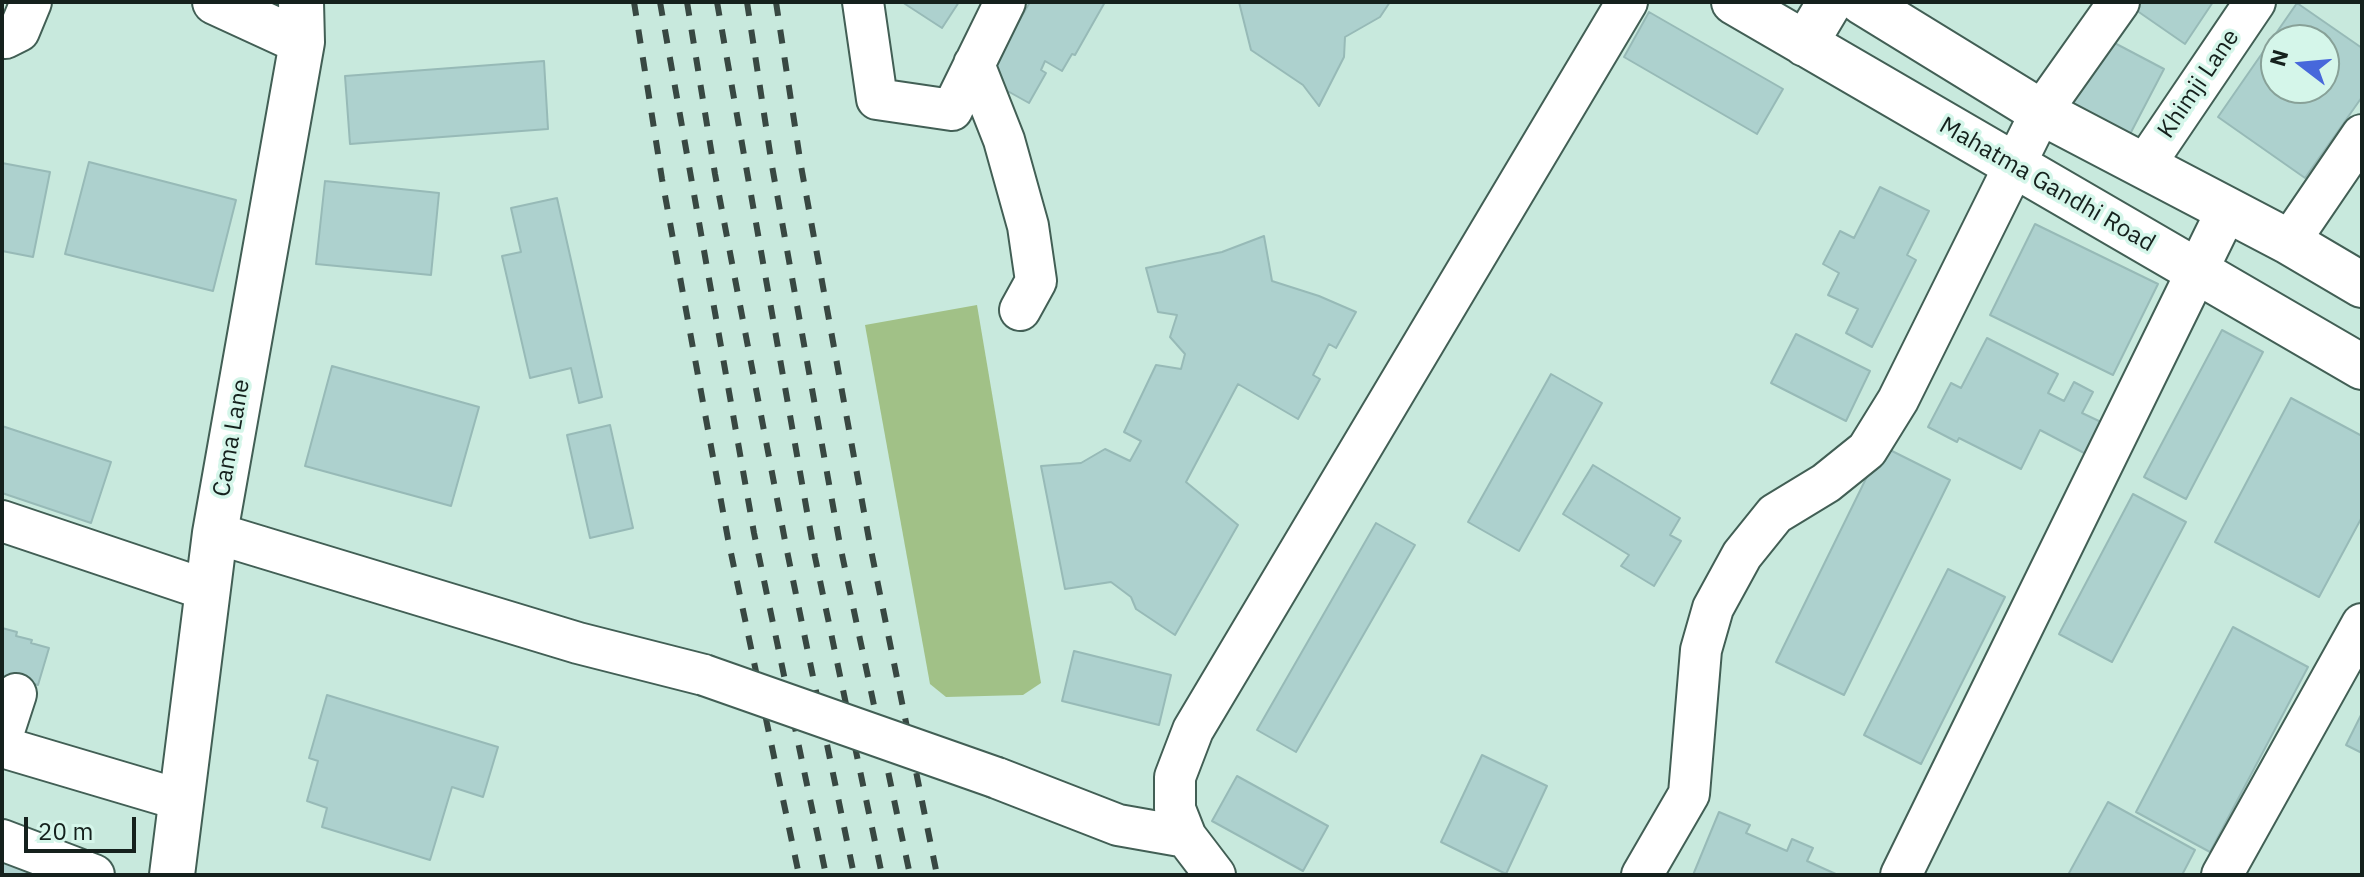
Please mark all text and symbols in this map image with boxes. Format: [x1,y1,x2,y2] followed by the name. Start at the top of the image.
[2152,24,2246,144] street label: Khimji Lane
[2260,24,2340,104] north arrow
[2262,46,2295,69] text: N
[1934,111,2160,259] street label: Mahatma Gandhi Road
[208,377,256,499] street label: Cama Lane
[28,801,140,851] scale bar
[38,815,93,847] text: 20 m

